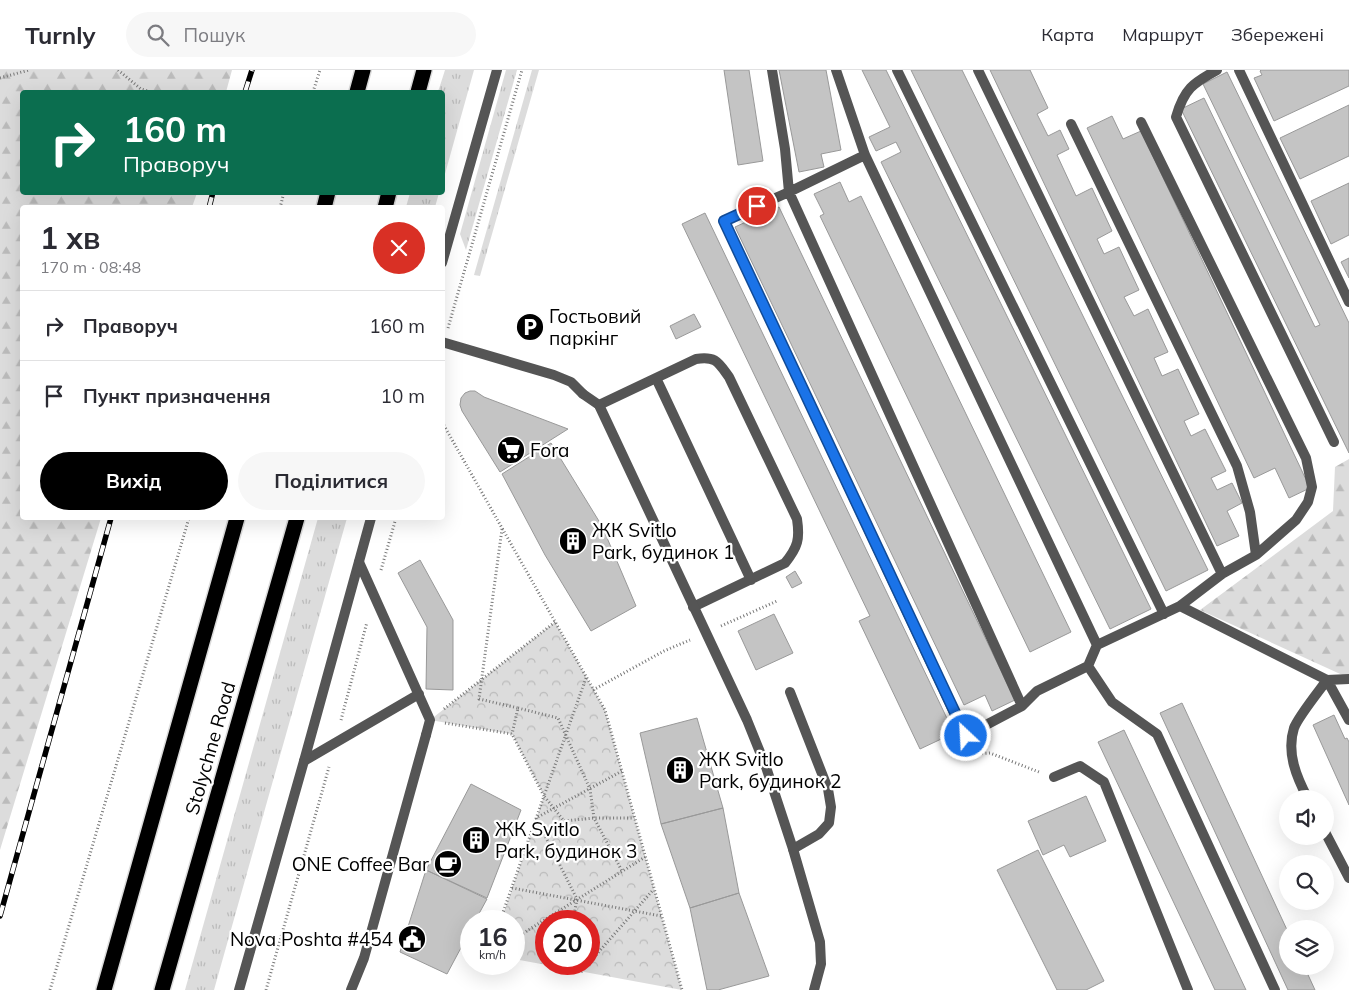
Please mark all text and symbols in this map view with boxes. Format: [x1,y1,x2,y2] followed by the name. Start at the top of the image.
[126,12,476,57] search box
[25,20,96,50] text: Turnly
[144,21,172,49] icon: search
[184,23,245,47] text: Пошук
[1041,23,1094,46] text: Карта
[1122,23,1203,46] text: Маршрут
[1231,23,1324,46] text: Збережені
[123,107,227,151] text: 160 m
[40,110,105,175] icon: right
[123,150,229,178] text: Праворуч
[736,185,778,227] pin
[743,192,771,220] icon: arrive
[40,219,100,257] text: 1 хв
[373,222,425,274] button: close
[40,257,141,277] text: 170 m · 08:48
[549,304,641,350] place label: Гостьовий паркінг
[40,312,68,340] icon: right
[515,312,545,342] parking icon: Гостьовий паркінг
[83,314,178,338] text: Праворуч
[369,314,425,338] text: 160 m
[40,382,68,410] icon: arrive
[83,384,271,408] text: Пункт призначення
[381,384,425,408] text: 10 m
[496,435,526,465] supermarket icon: Fora
[530,438,569,462] place label: Fora
[40,452,228,510] button: Вихід
[238,452,425,510] button: Поділитися
[592,518,734,564] place label: ЖК Svitlo Park, будинок 1
[558,526,588,556] building icon: ЖК Svitlo Park, будинок 1
[180,679,240,817] street label: Stolychne Road
[939,709,991,761] position arrow
[699,747,841,793] place label: ЖК Svitlo Park, будинок 2
[665,755,695,785] building icon: ЖК Svitlo Park, будинок 2
[1279,790,1334,975] map controls
[1279,790,1334,845] button: sound
[495,817,637,863] place label: ЖК Svitlo Park, будинок 3
[461,825,491,855] building icon: ЖК Svitlo Park, будинок 3
[433,849,463,879] cafe icon: ONE Coffee Bar
[292,852,429,876] place label: ONE Coffee Bar
[1279,855,1334,910] button: search
[535,910,600,975] speed limit sign: 20
[1279,920,1334,975] button: layers
[477,921,508,952] text: 16
[397,924,427,954] public building icon: Nova Poshta #454
[230,927,393,951] place label: Nova Poshta #454
[479,947,506,962] text: km/h

